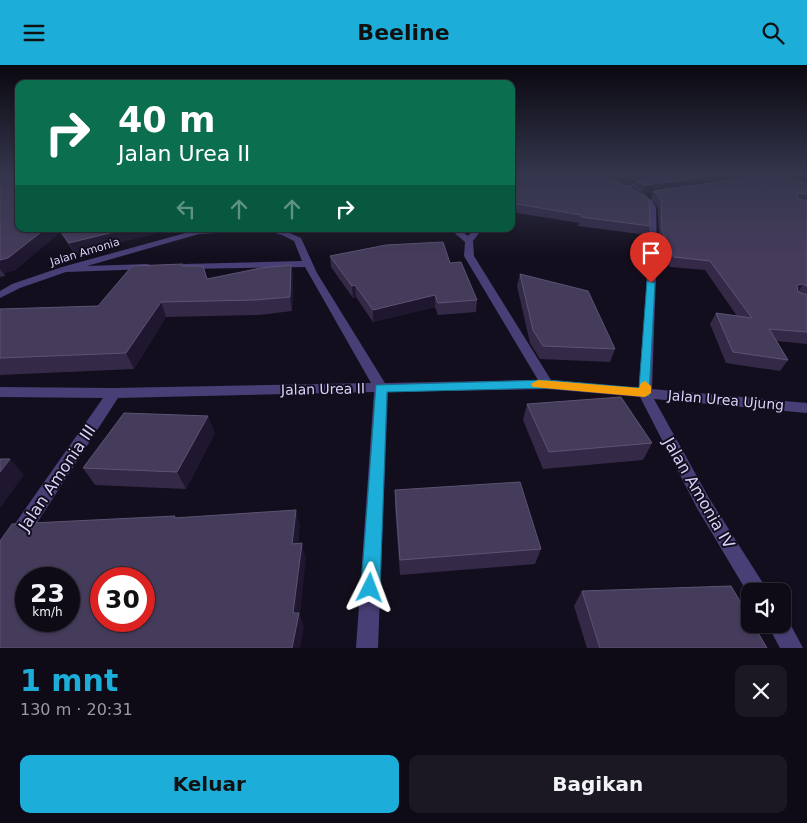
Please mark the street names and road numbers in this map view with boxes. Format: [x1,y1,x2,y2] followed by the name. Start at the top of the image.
[48,235,121,269] street label: Jalan Amonia
[280,380,365,398] street label: Jalan Urea II
[666,387,785,413] street label: Jalan Urea Ujung
[14,421,100,536] street label: Jalan Amonia III
[659,433,739,552] street label: Jalan Amonia IV

